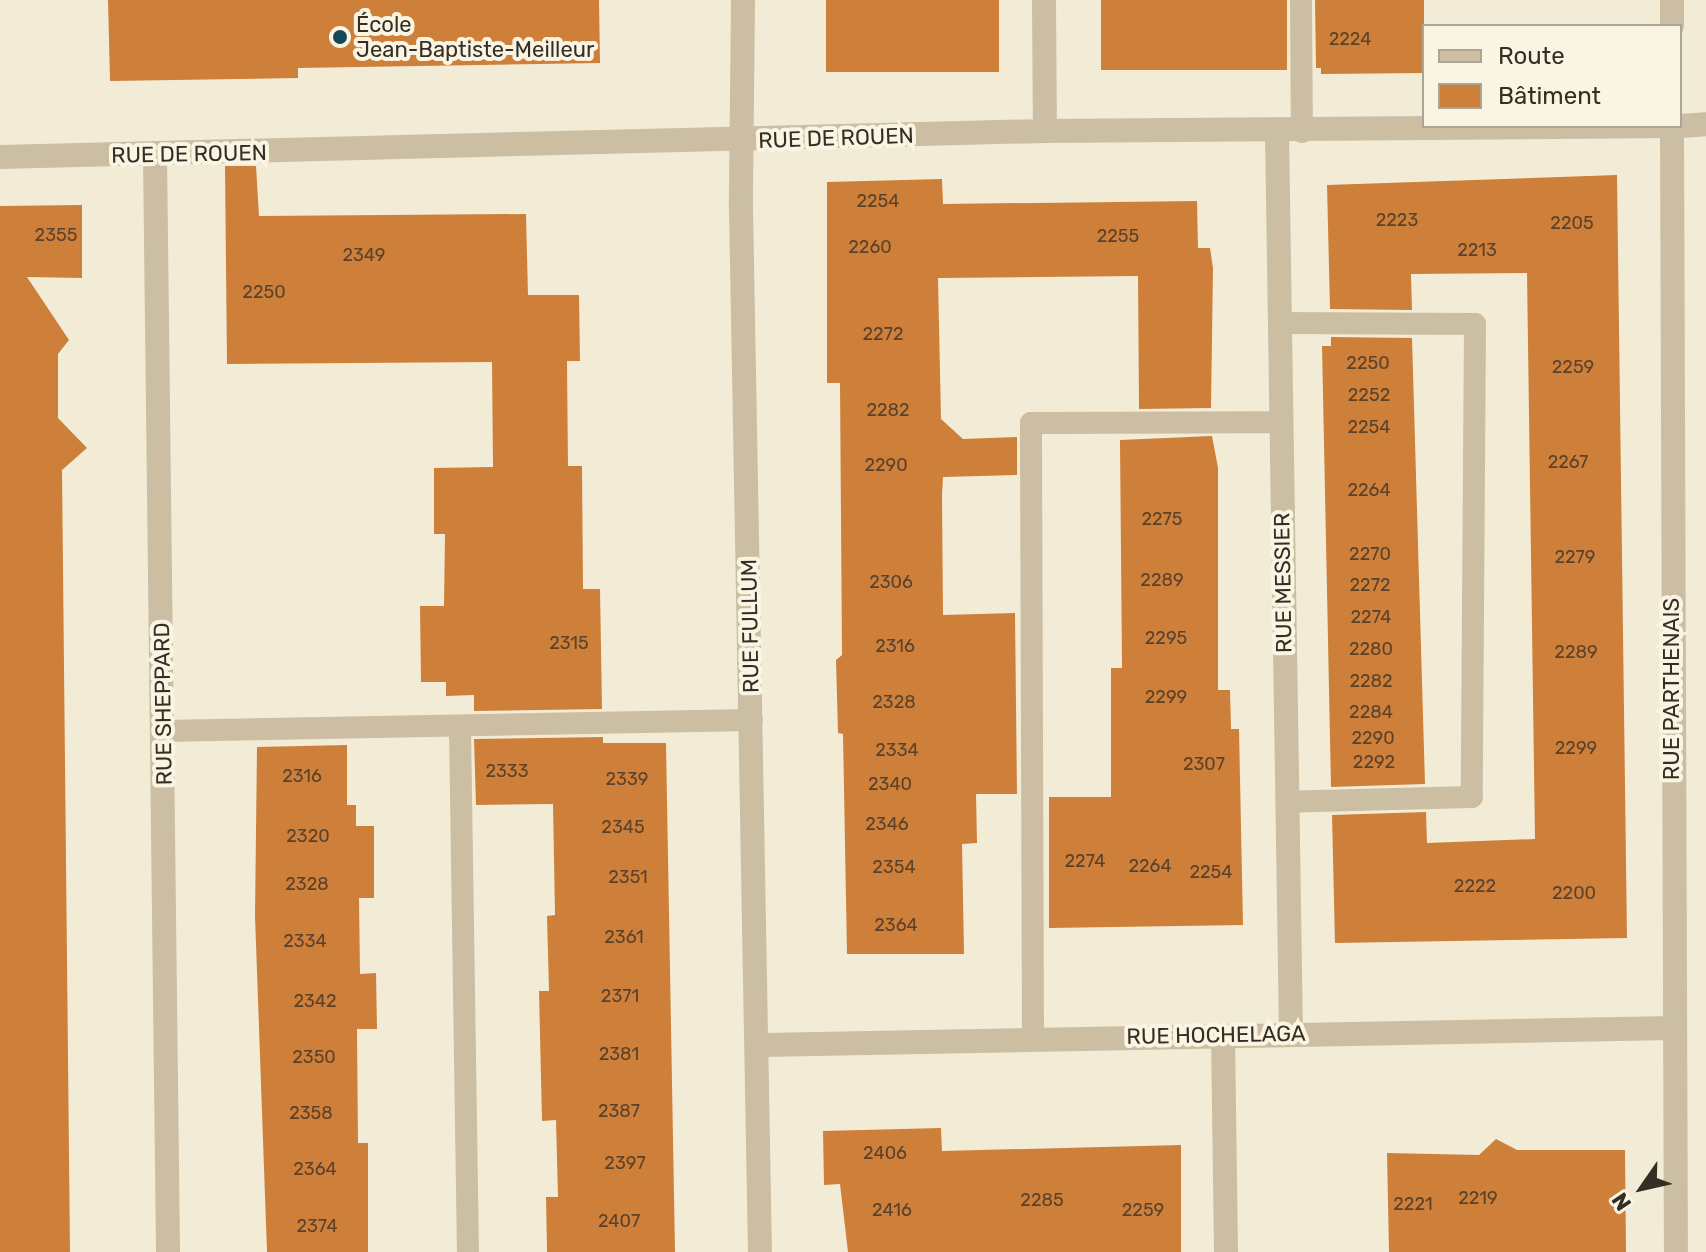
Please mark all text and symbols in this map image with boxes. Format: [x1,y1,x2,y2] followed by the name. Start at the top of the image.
[356,11,594,62] place label: École Jean-Baptiste-Meilleur
[1422,24,1682,128] legend
[331,28,349,46] marker: École Jean-Baptiste-Meilleur
[1329,28,1371,50] house number: 2224
[1498,42,1565,70] text: Route
[1498,82,1601,110] text: Bâtiment
[758,122,914,154] street label: RUE DE ROUEN
[111,139,267,169] street label: RUE DE ROUEN
[856,190,900,212] house number: 2254
[1376,209,1418,231] house number: 2223
[1550,212,1594,234] house number: 2205
[35,224,77,246] house number: 2355
[1097,225,1139,247] house number: 2255
[848,236,892,258] house number: 2260
[1457,239,1497,261] house number: 2213
[342,244,386,266] house number: 2349
[242,281,286,303] house number: 2250
[863,323,903,345] house number: 2272
[1346,352,1390,374] house number: 2250
[1552,356,1594,378] house number: 2259
[1348,384,1390,406] house number: 2252
[866,399,910,421] house number: 2282
[1347,416,1391,438] house number: 2254
[1548,451,1588,473] house number: 2267
[864,454,908,476] house number: 2290
[1347,479,1391,501] house number: 2264
[1141,508,1183,530] house number: 2275
[1269,513,1297,653] street label: RUE MESSIER
[1349,543,1391,565] house number: 2270
[1554,546,1596,568] house number: 2279
[736,559,764,693] street label: RUE FULLUM
[1140,569,1184,591] house number: 2289
[869,571,913,593] house number: 2306
[1350,574,1390,596] house number: 2272
[1659,598,1685,780] street label: RUE PARTHENAIS
[1351,606,1391,628] house number: 2274
[148,622,178,786] street label: RUE SHEPPARD
[1145,627,1187,649] house number: 2295
[549,632,589,654] house number: 2315
[875,635,915,657] house number: 2316
[1349,638,1393,660] house number: 2280
[1554,641,1598,663] house number: 2289
[1349,670,1393,692] house number: 2282
[1145,686,1187,708] house number: 2299
[872,691,916,713] house number: 2328
[1349,701,1393,723] house number: 2284
[1351,727,1395,749] house number: 2290
[1555,737,1597,759] house number: 2299
[875,739,919,761] house number: 2334
[1353,751,1395,773] house number: 2292
[1183,753,1225,775] house number: 2307
[485,760,529,782] house number: 2333
[282,765,322,787] house number: 2316
[606,768,648,790] house number: 2339
[868,773,912,795] house number: 2340
[865,813,909,835] house number: 2346
[601,816,645,838] house number: 2345
[286,825,330,847] house number: 2320
[1065,850,1105,872] house number: 2274
[1128,855,1172,877] house number: 2264
[872,856,916,878] house number: 2354
[1189,861,1233,883] house number: 2254
[608,866,648,888] house number: 2351
[285,873,329,895] house number: 2328
[1454,875,1496,897] house number: 2222
[1552,882,1596,904] house number: 2200
[874,914,918,936] house number: 2364
[604,926,644,948] house number: 2361
[283,930,327,952] house number: 2334
[601,985,639,1007] house number: 2371
[293,990,337,1012] house number: 2342
[1126,1020,1306,1050] street label: RUE HOCHELAGA
[599,1043,639,1065] house number: 2381
[292,1046,336,1068] house number: 2350
[598,1100,640,1122] house number: 2387
[289,1102,333,1124] house number: 2358
[863,1142,907,1164] house number: 2406
[1602,1148,1682,1228] north arrow
[604,1152,646,1174] house number: 2397
[293,1158,337,1180] house number: 2364
[1458,1187,1498,1209] house number: 2219
[1606,1188,1637,1216] text: N
[1020,1189,1064,1211] house number: 2285
[1393,1193,1433,1215] house number: 2221
[872,1199,912,1221] house number: 2416
[1122,1199,1164,1221] house number: 2259
[598,1210,640,1232] house number: 2407
[296,1215,338,1237] house number: 2374

